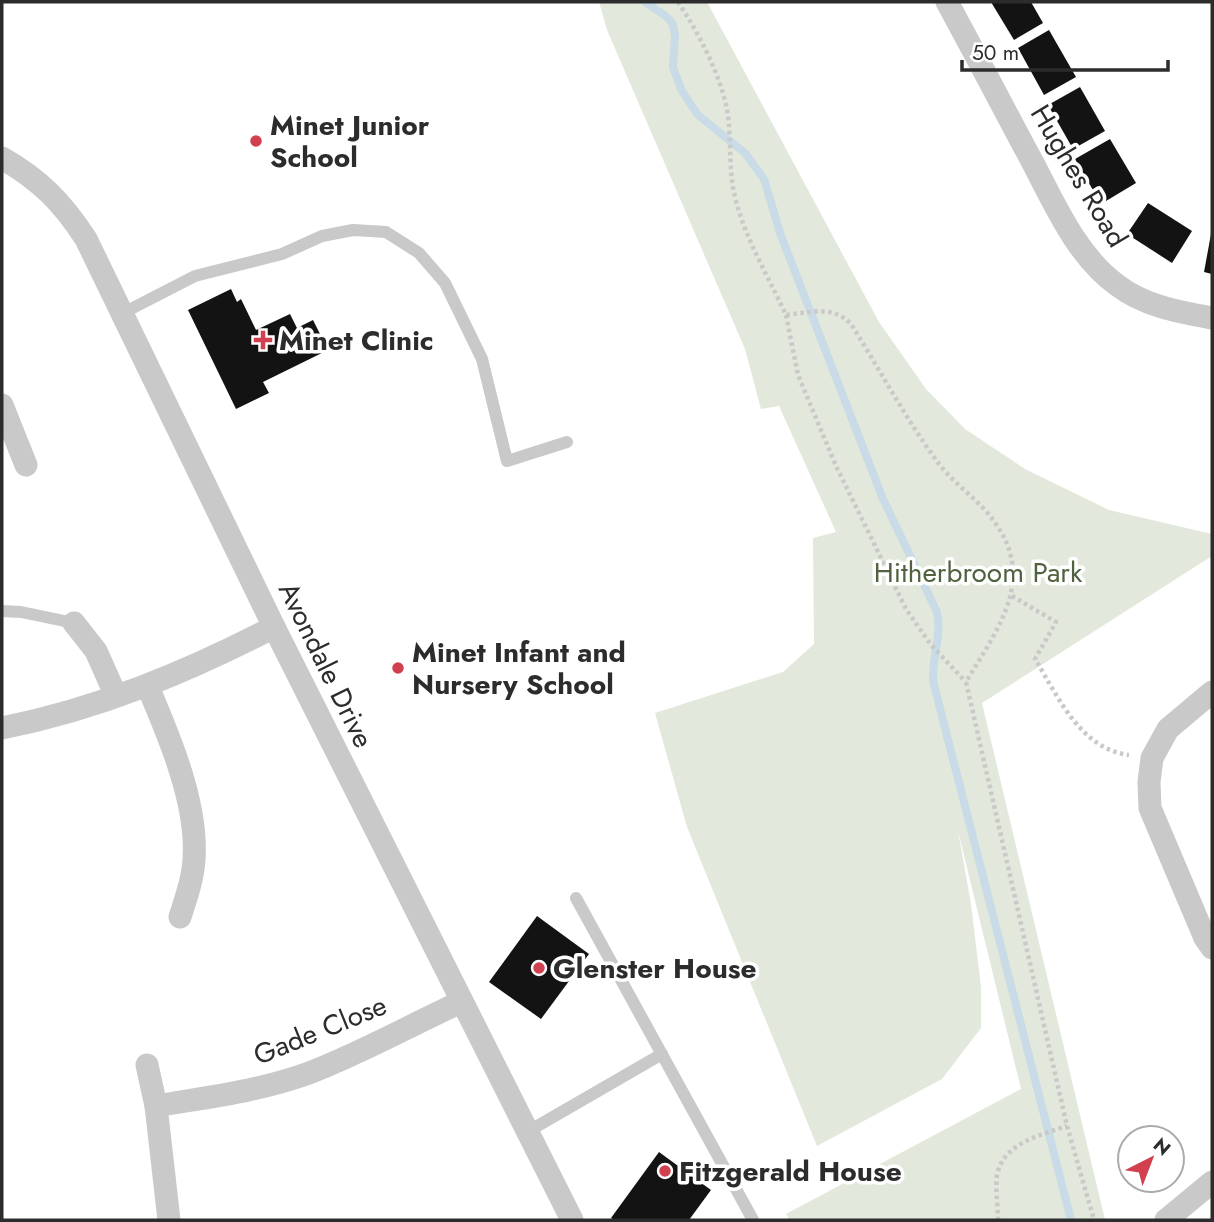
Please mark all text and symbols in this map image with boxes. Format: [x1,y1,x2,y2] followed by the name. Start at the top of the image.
[962,28,1168,72] scale bar
[972,38,1019,68] text: 50 m
[1020,97,1138,255] street label: Hughes Road
[270,105,430,178] place label: Minet Junior School
[248,133,264,149] marker: Minet Junior School
[279,320,434,361] place label: Minet Clinic
[253,330,273,350] marker: Minet Clinic
[874,552,1083,593] park label: Hitherbroom Park
[268,575,384,755] street label: Avondale Drive
[412,632,626,705] place label: Minet Infant and Nursery School
[390,660,406,676] marker: Minet Infant and Nursery School
[553,948,757,989] place label: Glenster House
[531,960,547,976] marker: Glenster House
[247,985,393,1075] street label: Gade Close
[1116,1124,1186,1194] north arrow
[1147,1132,1177,1162] text: N
[679,1151,902,1192] place label: Fitzgerald House
[657,1163,673,1179] marker: Fitzgerald House

